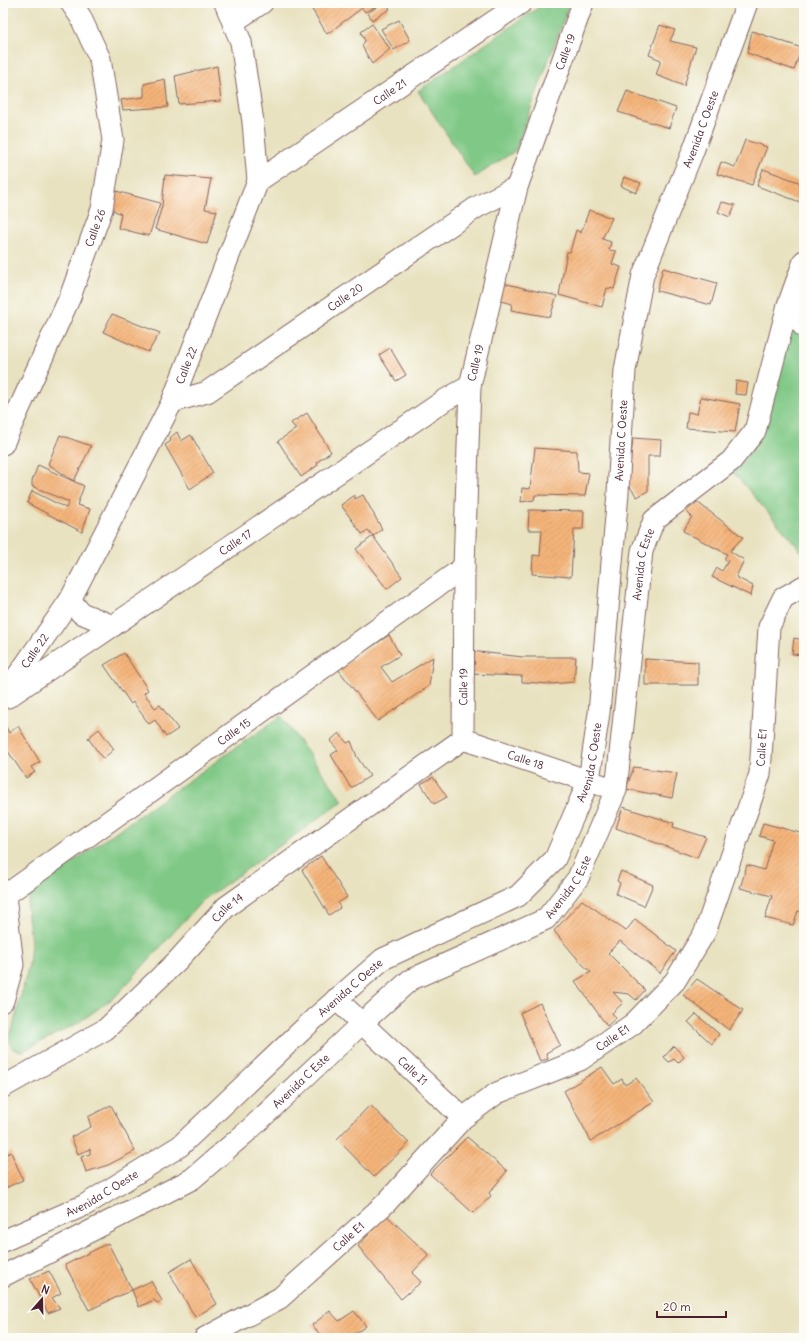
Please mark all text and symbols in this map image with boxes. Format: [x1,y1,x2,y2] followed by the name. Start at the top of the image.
[552,32,578,72] street label: Calle 19
[370,76,409,108] street label: Calle 21
[680,89,721,170] street label: Avenida C Oeste
[82,207,108,249] street label: Calle 26
[325,280,366,314] street label: Calle 20
[464,343,487,383] street label: Calle 19
[173,345,200,386] street label: Calle 22
[612,399,630,481] street label: Avenida C Oeste
[216,526,255,559] street label: Calle 17
[630,526,657,601] street label: Avenida C Este
[18,631,52,671] street label: Calle 22
[456,668,470,706] street label: Calle 19
[215,715,253,748] street label: Calle 15
[573,722,604,804] street label: Avenida C Oeste
[753,728,770,767] street label: Calle E1
[506,747,546,772] street label: Calle 18
[542,853,594,921] street label: Avenida C Este
[209,890,246,925] street label: Calle 14
[315,955,386,1019] street label: Avenida C Oeste
[593,1021,632,1054] street label: Calle E1
[269,1051,332,1111] street label: Avenida C Este
[395,1053,431,1088] street label: Calle I1
[64,1167,141,1220] street label: Avenida C Oeste
[330,1219,367,1254] street label: Calle E1
[22,1279,62,1319] north arrow
[39,1282,51,1297] text: N
[657,1293,726,1319] scale bar
[663,1299,691,1314] text: 20 m

